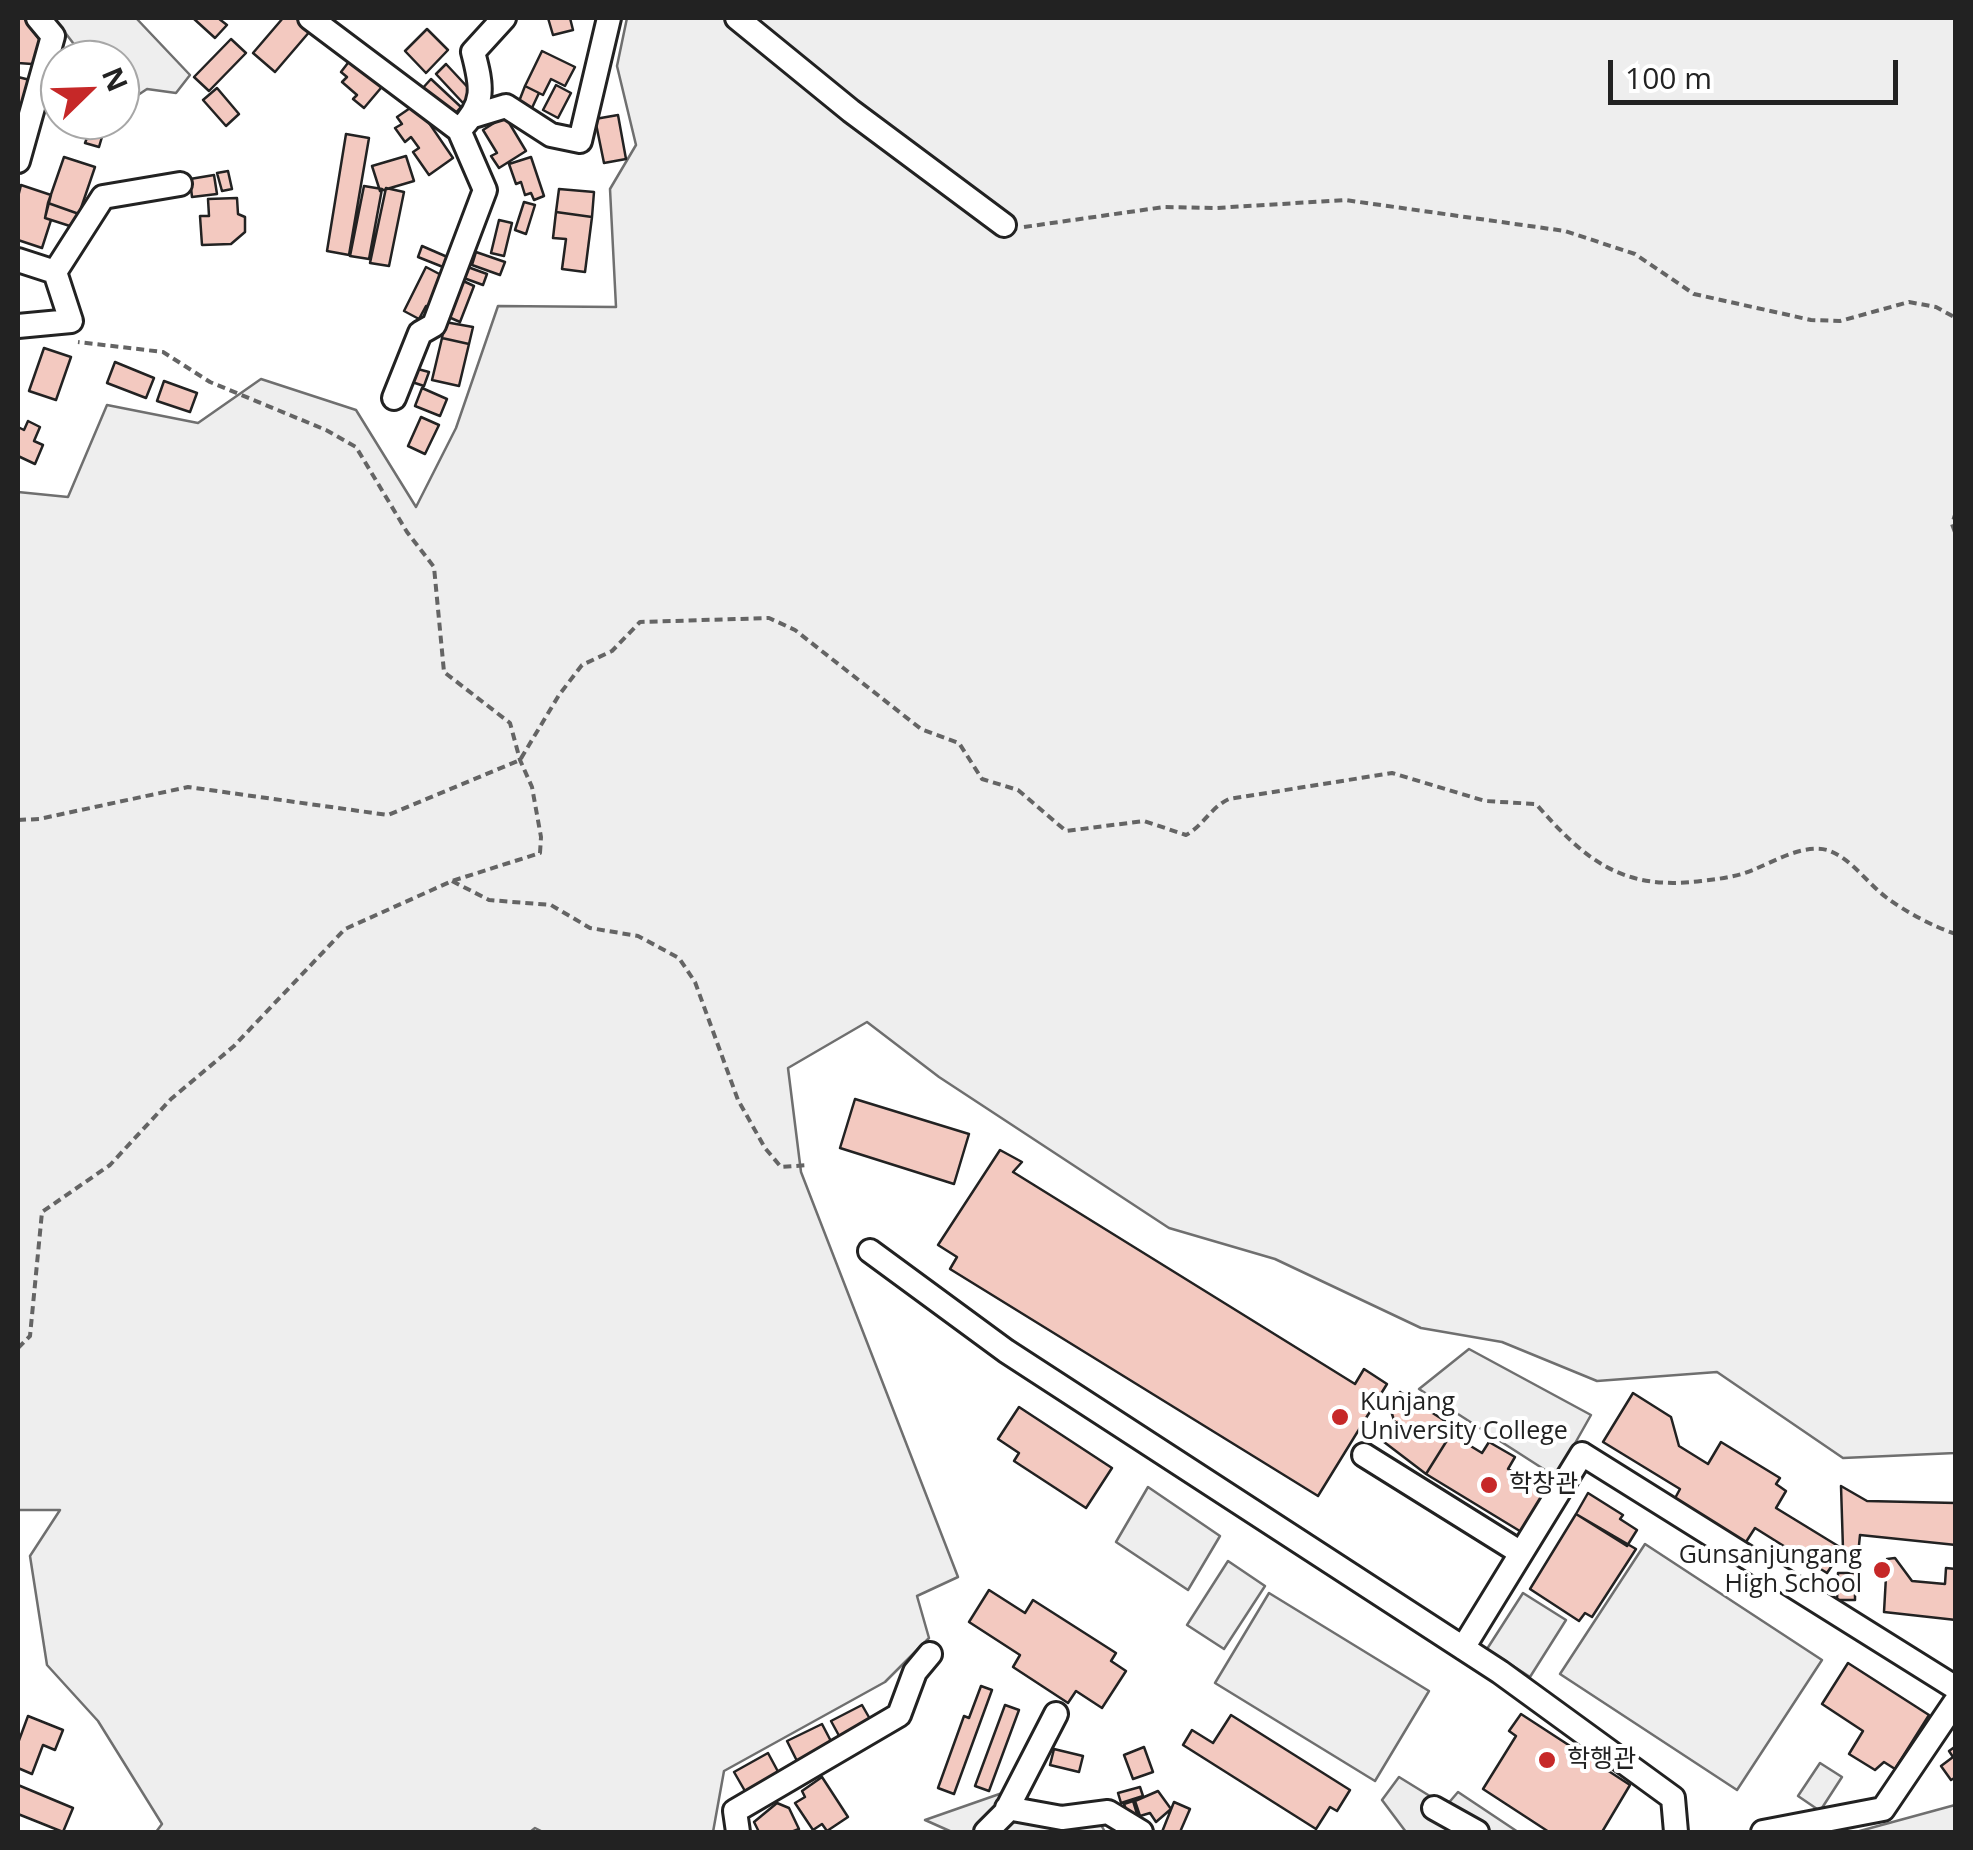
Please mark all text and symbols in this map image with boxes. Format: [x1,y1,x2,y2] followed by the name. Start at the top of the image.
[40,40,140,140] north arrow
[1613,40,1903,102] scale bar
[1625,57,1712,98] text: 100 m
[94,61,138,97] text: N
[1360,1388,1568,1447] place label: Kunjang University College
[1329,1406,1351,1428] marker: Kunjang University College
[1509,1470,1578,1500] place label: 학창관
[1478,1474,1500,1496] marker: 학창관
[1679,1541,1862,1600] place label: Gunsanjungang High School
[1871,1559,1893,1581] marker: Gunsanjungang High School
[1567,1745,1636,1775] place label: 학행관
[1536,1749,1558,1771] marker: 학행관

